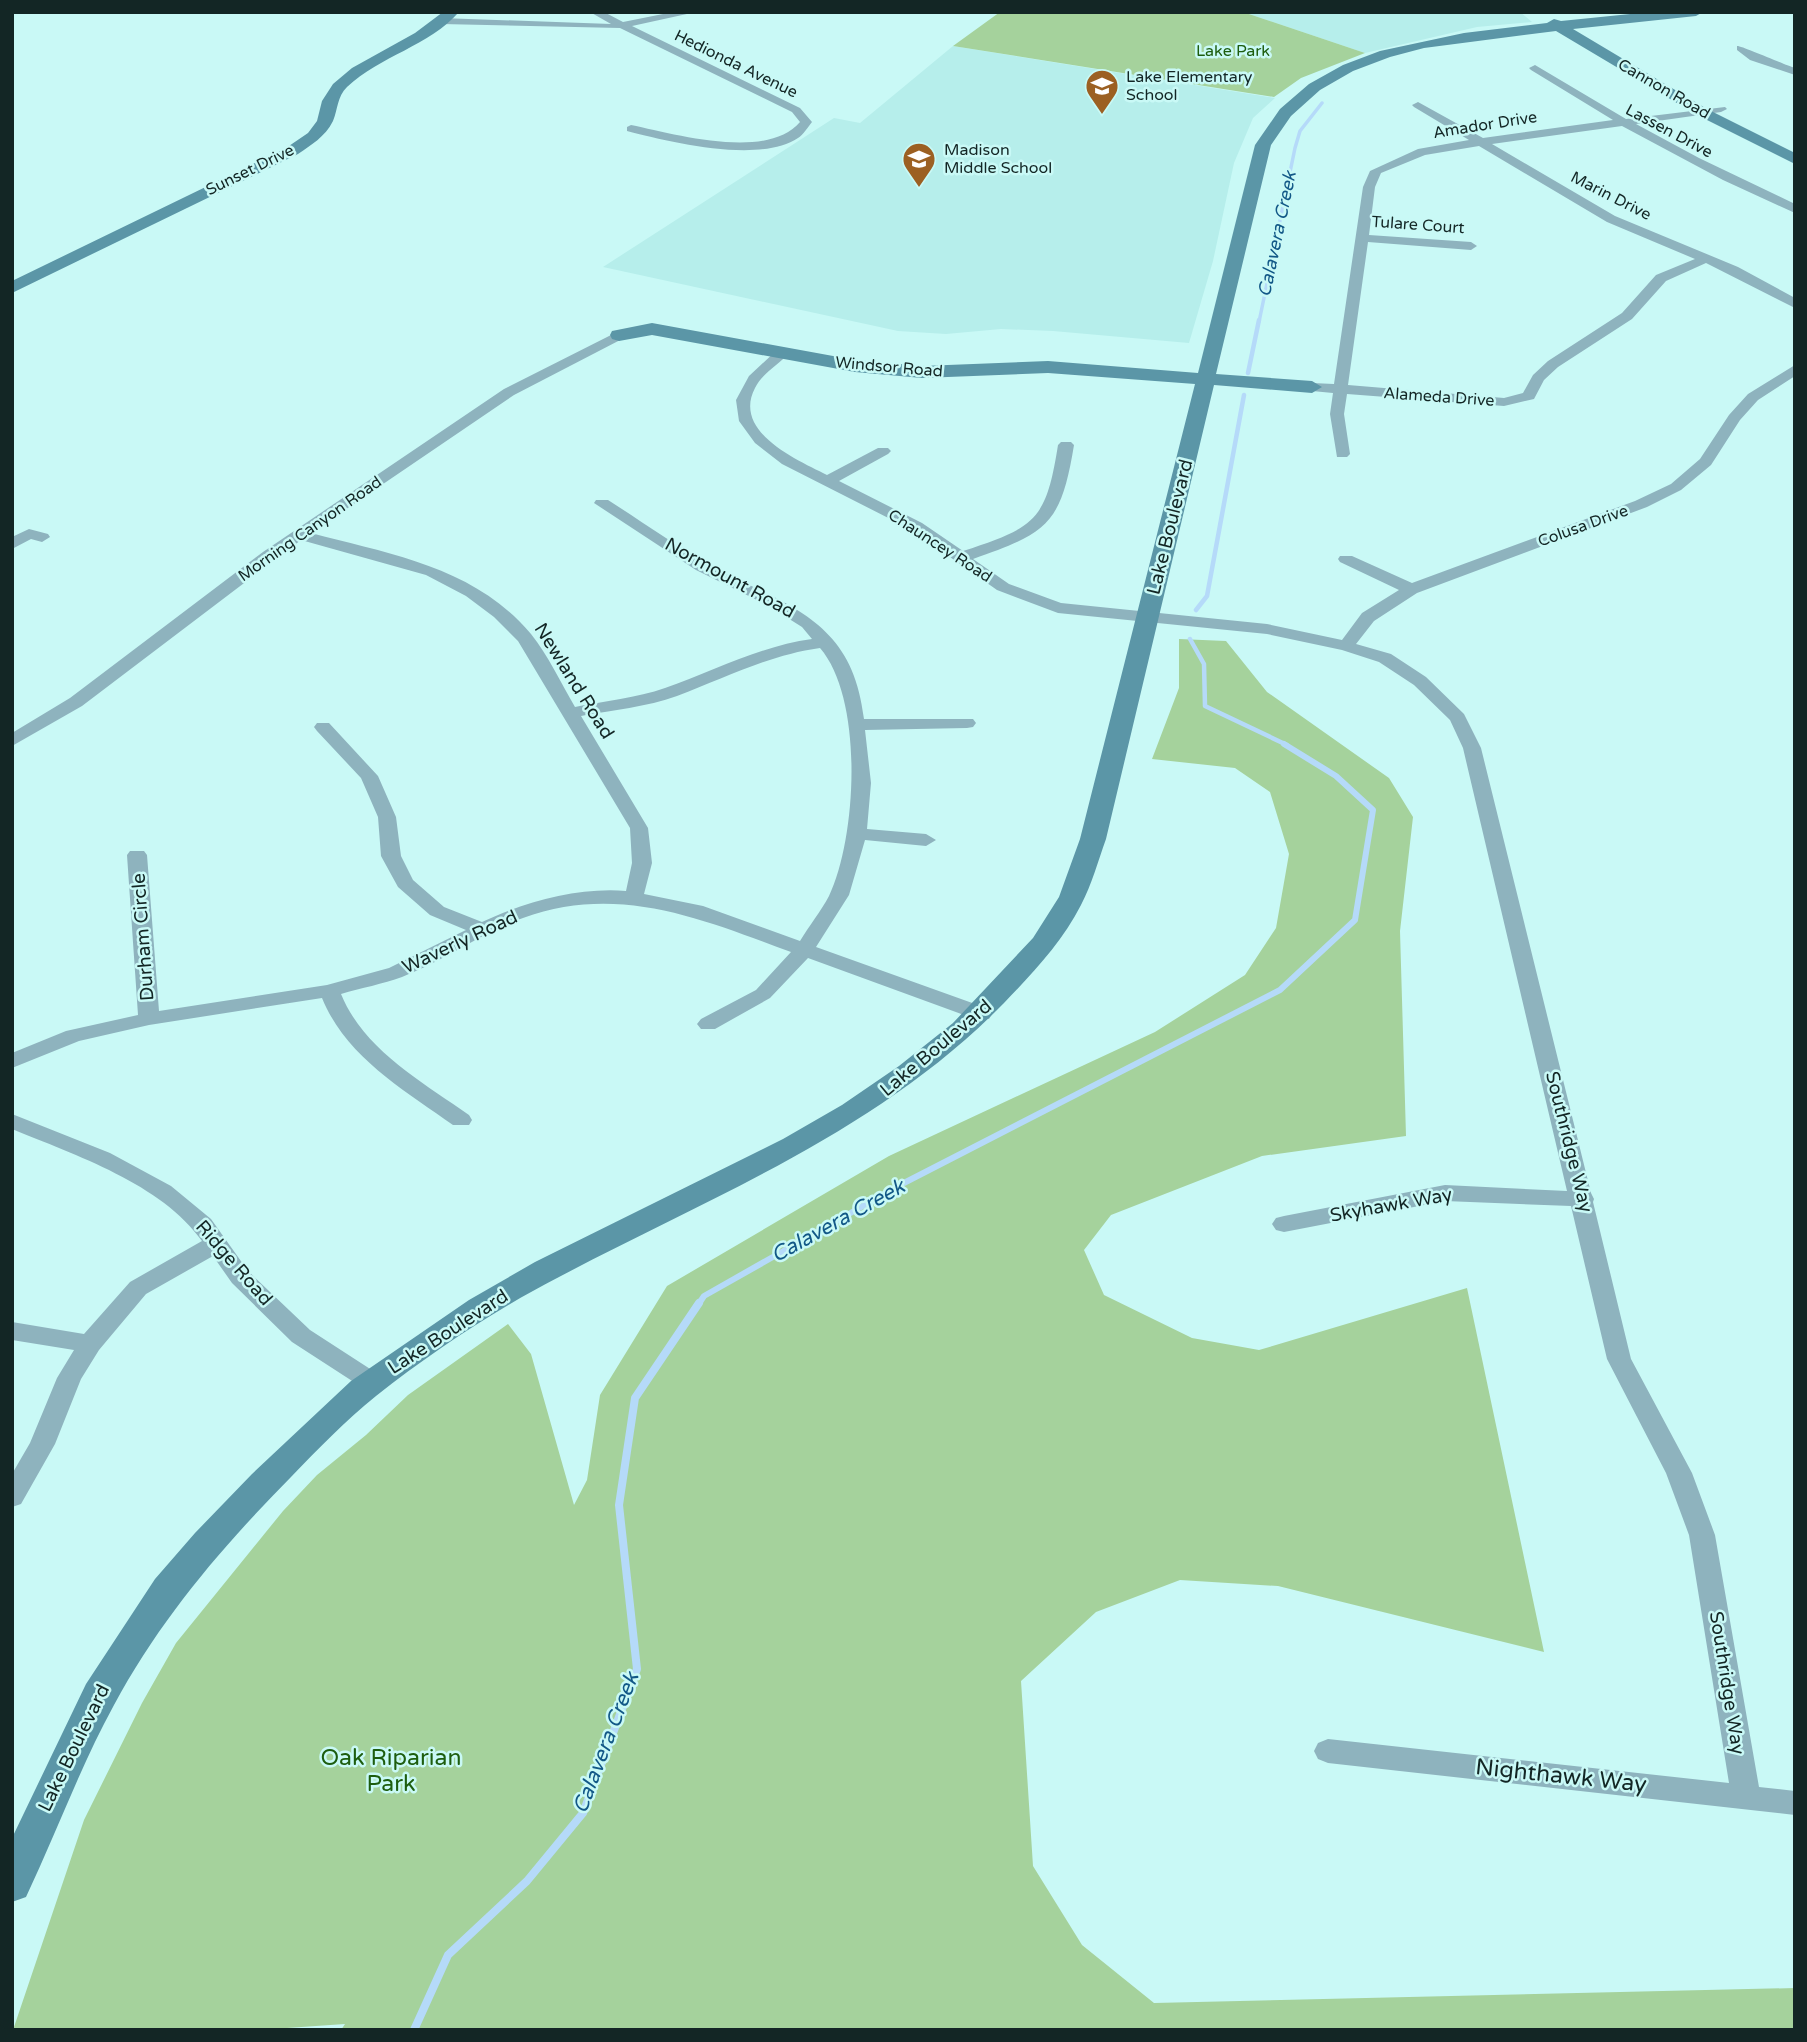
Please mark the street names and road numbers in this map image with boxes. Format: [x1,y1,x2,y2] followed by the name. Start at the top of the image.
[671,25,801,103] street label: Hedionda Avenue
[1614,54,1714,124] street label: Cannon Road
[1622,100,1716,162] street label: Lassen Drive
[1432,107,1538,143] street label: Amador Drive
[203,140,297,200] street label: Sunset Drive
[1567,167,1655,225] street label: Marin Drive
[1371,212,1465,238] street label: Tulare Court
[834,352,944,382] street label: Windsor Road
[1383,383,1495,411] street label: Alameda Drive
[1143,457,1197,597] street label: Lake Boulevard
[234,472,386,586] street label: Morning Canyon Road
[1535,500,1631,552] street label: Colusa Drive
[884,505,996,587] street label: Chauncey Road
[661,533,799,623] street label: Normount Road
[530,619,618,743] street label: Newland Road
[128,872,158,1002] street label: Durham Circle
[399,906,521,978] street label: Waverly Road
[876,995,996,1101] street label: Lake Boulevard
[1541,1069,1597,1215] street label: Southridge Way
[1328,1183,1454,1227] street label: Skyhawk Way
[191,1216,277,1310] street label: Ridge Road
[384,1285,512,1379] street label: Lake Boulevard
[1705,1610,1749,1756] street label: Southridge Way
[34,1681,114,1815] street label: Lake Boulevard
[1474,1753,1648,1799] street label: Nighthawk Way

